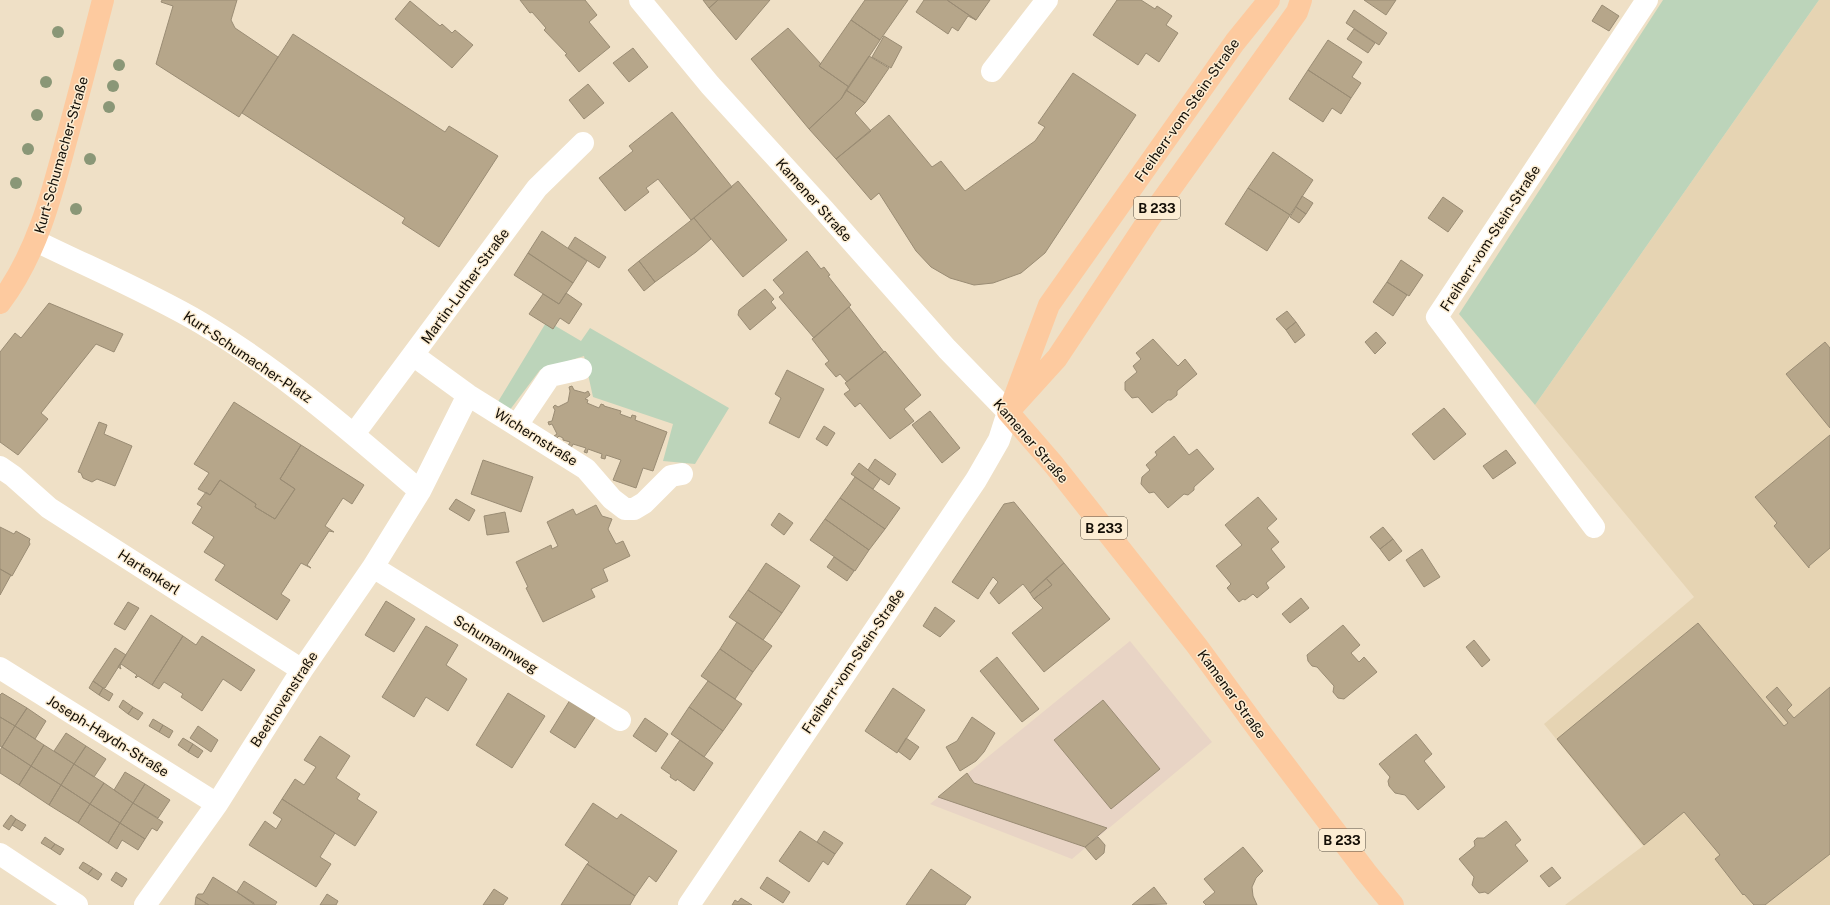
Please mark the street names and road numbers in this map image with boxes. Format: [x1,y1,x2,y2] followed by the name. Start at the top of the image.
[1131,35,1243,185] street label: Freiherr-vom-Stein-Straße
[31,75,91,235] street label: Kurt-Schumacher-Straße
[773,155,855,245] street label: Kamener Straße
[1437,162,1543,314] street label: Freiherr-vom-Stein-Straße
[1134,197,1180,219] road number: B 233
[418,225,512,347] street label: Martin-Luther-Straße
[181,308,316,406] street label: Kurt-Schumacher-Platz
[990,396,1072,486] street label: Kamener Straße
[491,405,581,469] street label: Wichernstraße
[1081,517,1127,539] road number: B 233
[115,546,183,598] street label: Hartenkerl
[799,586,907,736] street label: Freiherr-vom-Stein-Straße
[451,612,541,676] street label: Schumannweg
[1194,647,1270,742] street label: Kamener Straße
[247,648,321,750] street label: Beethovenstraße
[44,692,172,780] street label: Joseph-Haydn-Straße
[1319,829,1365,851] road number: B 233

